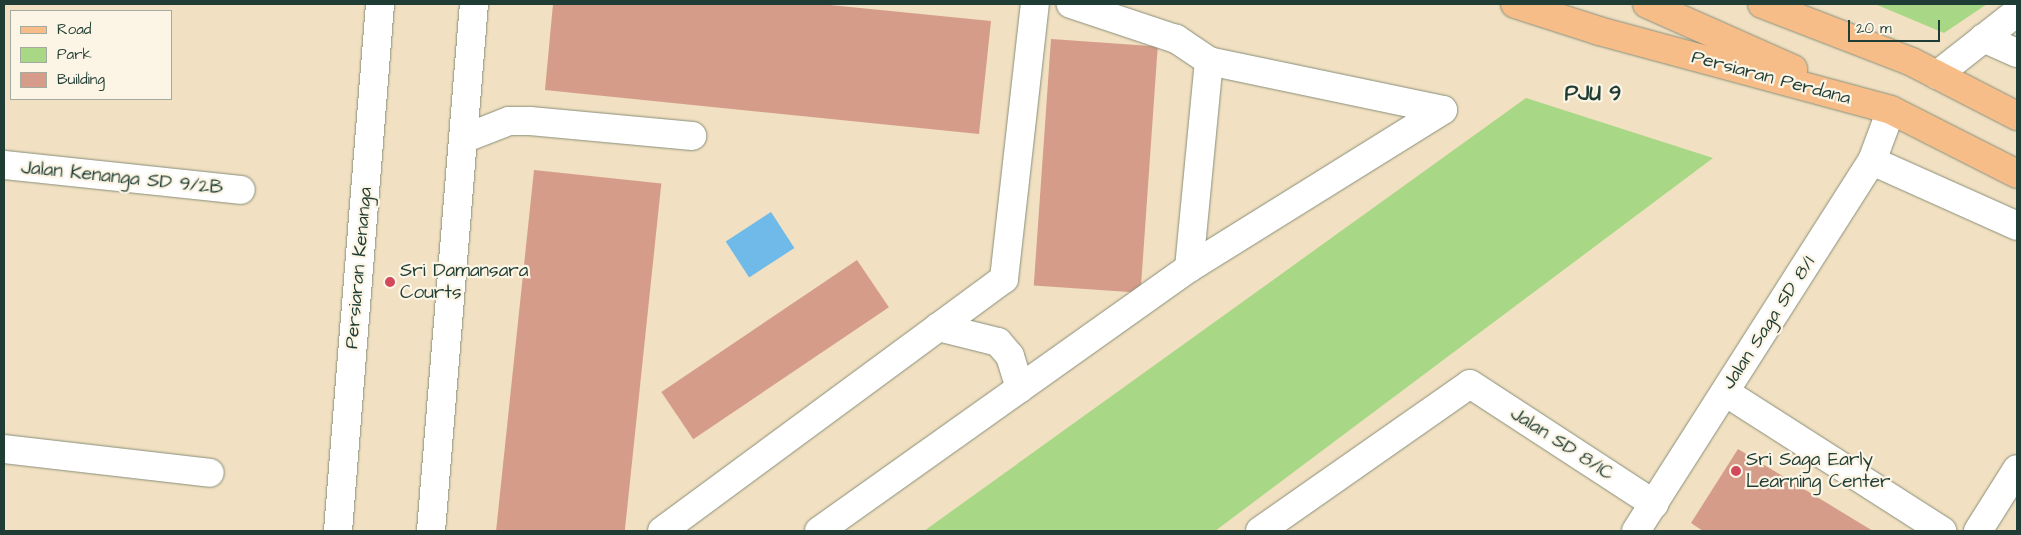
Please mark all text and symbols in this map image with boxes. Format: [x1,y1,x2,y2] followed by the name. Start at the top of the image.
[10,10,172,100] legend
[1851,10,1944,42] scale bar
[1856,18,1892,39] text: 20 m
[57,19,91,40] text: Road
[57,44,92,65] text: Park
[1689,46,1853,110] street label: Persiaran Perdana
[57,69,105,90] text: Building
[1565,81,1621,107] district label: PJU 9
[20,156,224,200] street label: Jalan Kenanga SD 9/2B
[341,186,377,350] street label: Persiaran Kenanga
[1718,252,1820,394] street label: Jalan Saga SD 8/1
[400,260,528,304] place label: Sri Damansara Courts
[384,276,396,288] marker: Sri Damansara Courts
[1506,402,1618,486] street label: Jalan SD 8/1C
[1746,449,1891,493] place label: Sri Saga Early Learning Center
[1730,465,1742,477] marker: Sri Saga Early Learning Center

